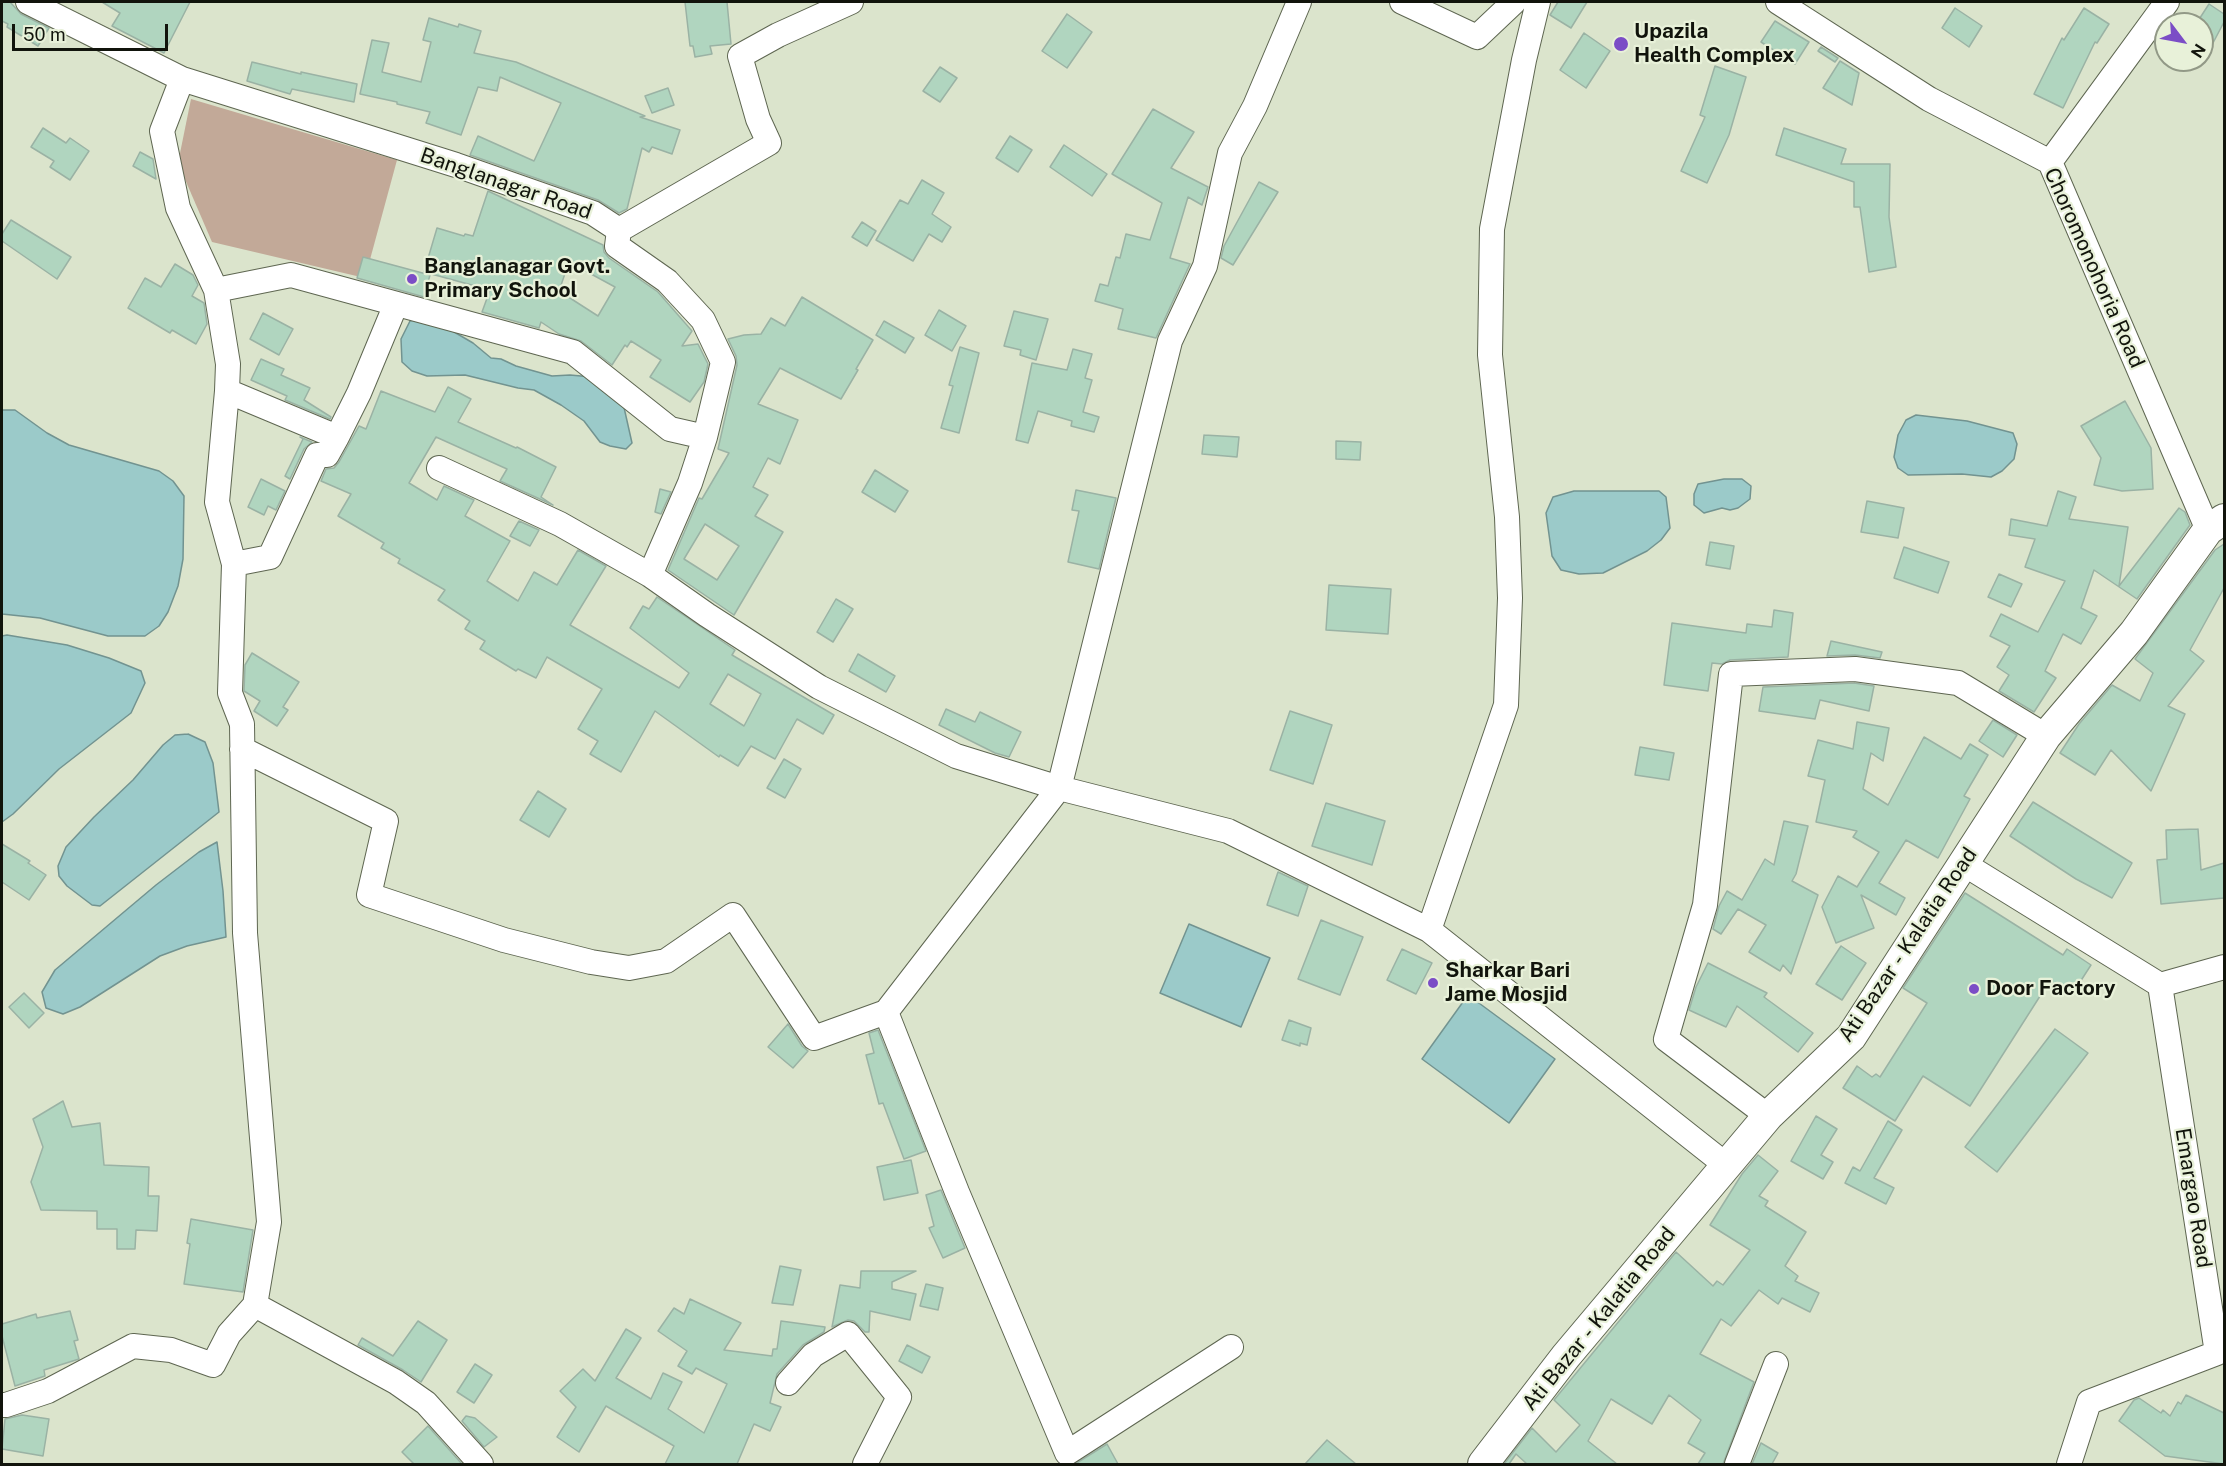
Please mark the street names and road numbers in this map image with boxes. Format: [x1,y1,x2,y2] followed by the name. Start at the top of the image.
[417,143,595,225] street label: Banglanagar Road
[2039,164,2149,372] street label: Choromonohoria Road
[1834,843,1982,1047] street label: Ati Bazar - Kalatia Road
[2169,1126,2217,1270] street label: Emargao Road
[1517,1222,1681,1416] street label: Ati Bazar - Kalatia Road

